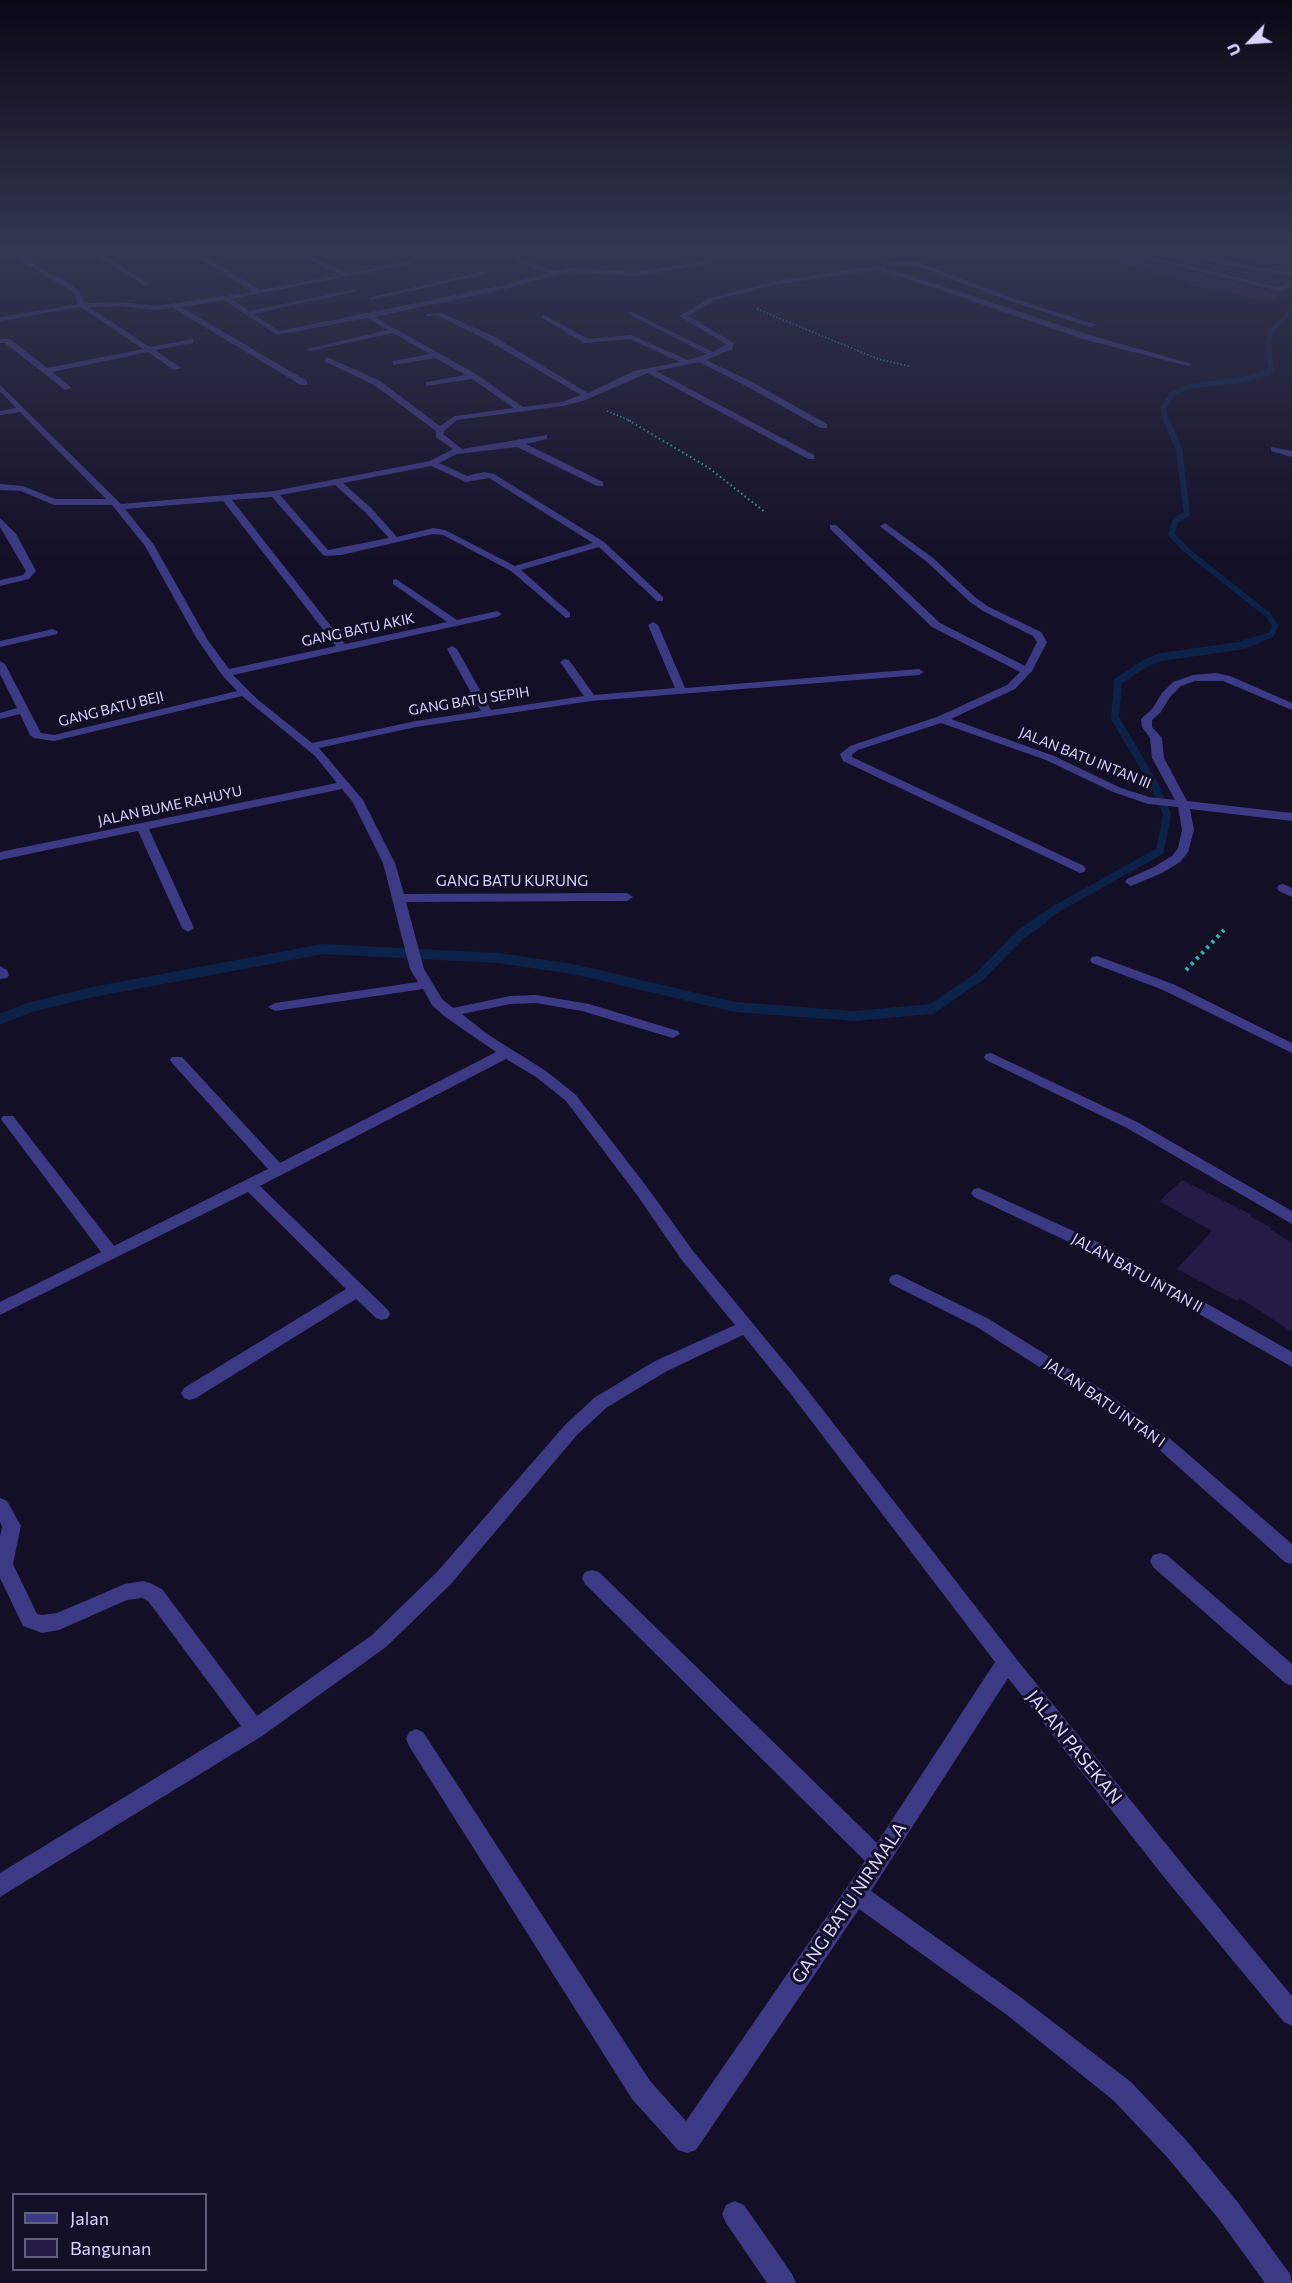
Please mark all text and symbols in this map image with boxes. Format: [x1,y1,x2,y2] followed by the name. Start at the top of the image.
[1220,12,1280,72] north arrow
[1222,41,1244,59] text: U
[300,610,416,650] street label: GANG BATU AKIK
[407,683,531,719] street label: GANG BATU SEPIH
[57,688,165,730] street label: GANG BATU BEJI
[1017,724,1153,792] street label: JALAN BATU INTAN III
[96,782,244,830] street label: JALAN BUME RAHUYU
[436,872,588,890] street label: GANG BATU KURUNG
[1068,1230,1206,1316] street label: JALAN BATU INTAN II
[1041,1355,1169,1451] street label: JALAN BATU INTAN I
[1022,1686,1126,1808] street label: JALAN PASEKAN
[787,1818,911,1988] street label: GANG BATU NIRMALA
[12,2193,207,2271] legend
[70,2207,109,2229] text: Jalan
[70,2237,151,2259] text: Bangunan

